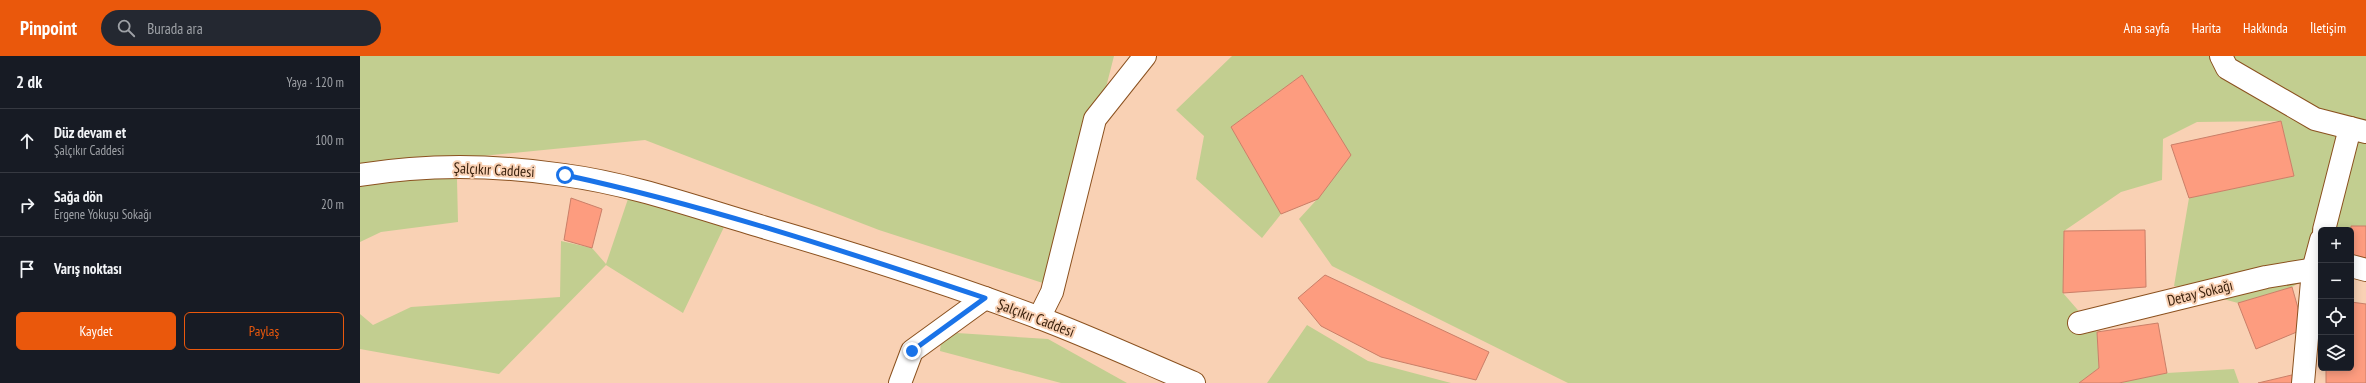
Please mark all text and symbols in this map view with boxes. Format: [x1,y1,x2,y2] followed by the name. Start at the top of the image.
[101,10,381,46] search box
[20,16,77,40] text: Pinpoint
[115,17,137,39] icon: search
[147,19,203,38] text: Burada ara
[2124,19,2170,37] text: Ana sayfa
[2192,19,2221,37] text: Harita
[2243,19,2288,37] text: Hakkında
[2310,19,2346,37] text: İletişim
[16,71,42,93] text: 2 dk
[287,74,344,91] text: Yaya · 120 m
[54,123,126,142] text: Düz devam et
[16,130,38,152] icon: ahead
[315,132,344,149] text: 100 m
[54,142,124,159] text: Şalçıkır Caddesi
[453,158,535,181] street label: Şalçıkır Caddesi
[556,166,574,184] route start
[54,187,103,206] text: Sağa dön
[16,194,38,216] icon: right
[321,196,344,213] text: 20 m
[54,206,152,223] text: Ergene Yokuşu Sokağı
[2318,227,2354,371] map controls
[2318,227,2354,263] button: +
[16,258,38,280] icon: arrive
[54,259,122,278] text: Varış noktası
[2318,263,2354,299] button: −
[2165,275,2235,310] street label: Detay Sokağı
[995,294,1077,341] street label: Şalçıkır Caddesi
[2318,299,2354,335] button: locate
[16,312,176,350] button: Kaydet
[184,312,344,350] button: Paylaş
[2318,335,2354,371] button: layers
[903,342,921,360] route end

